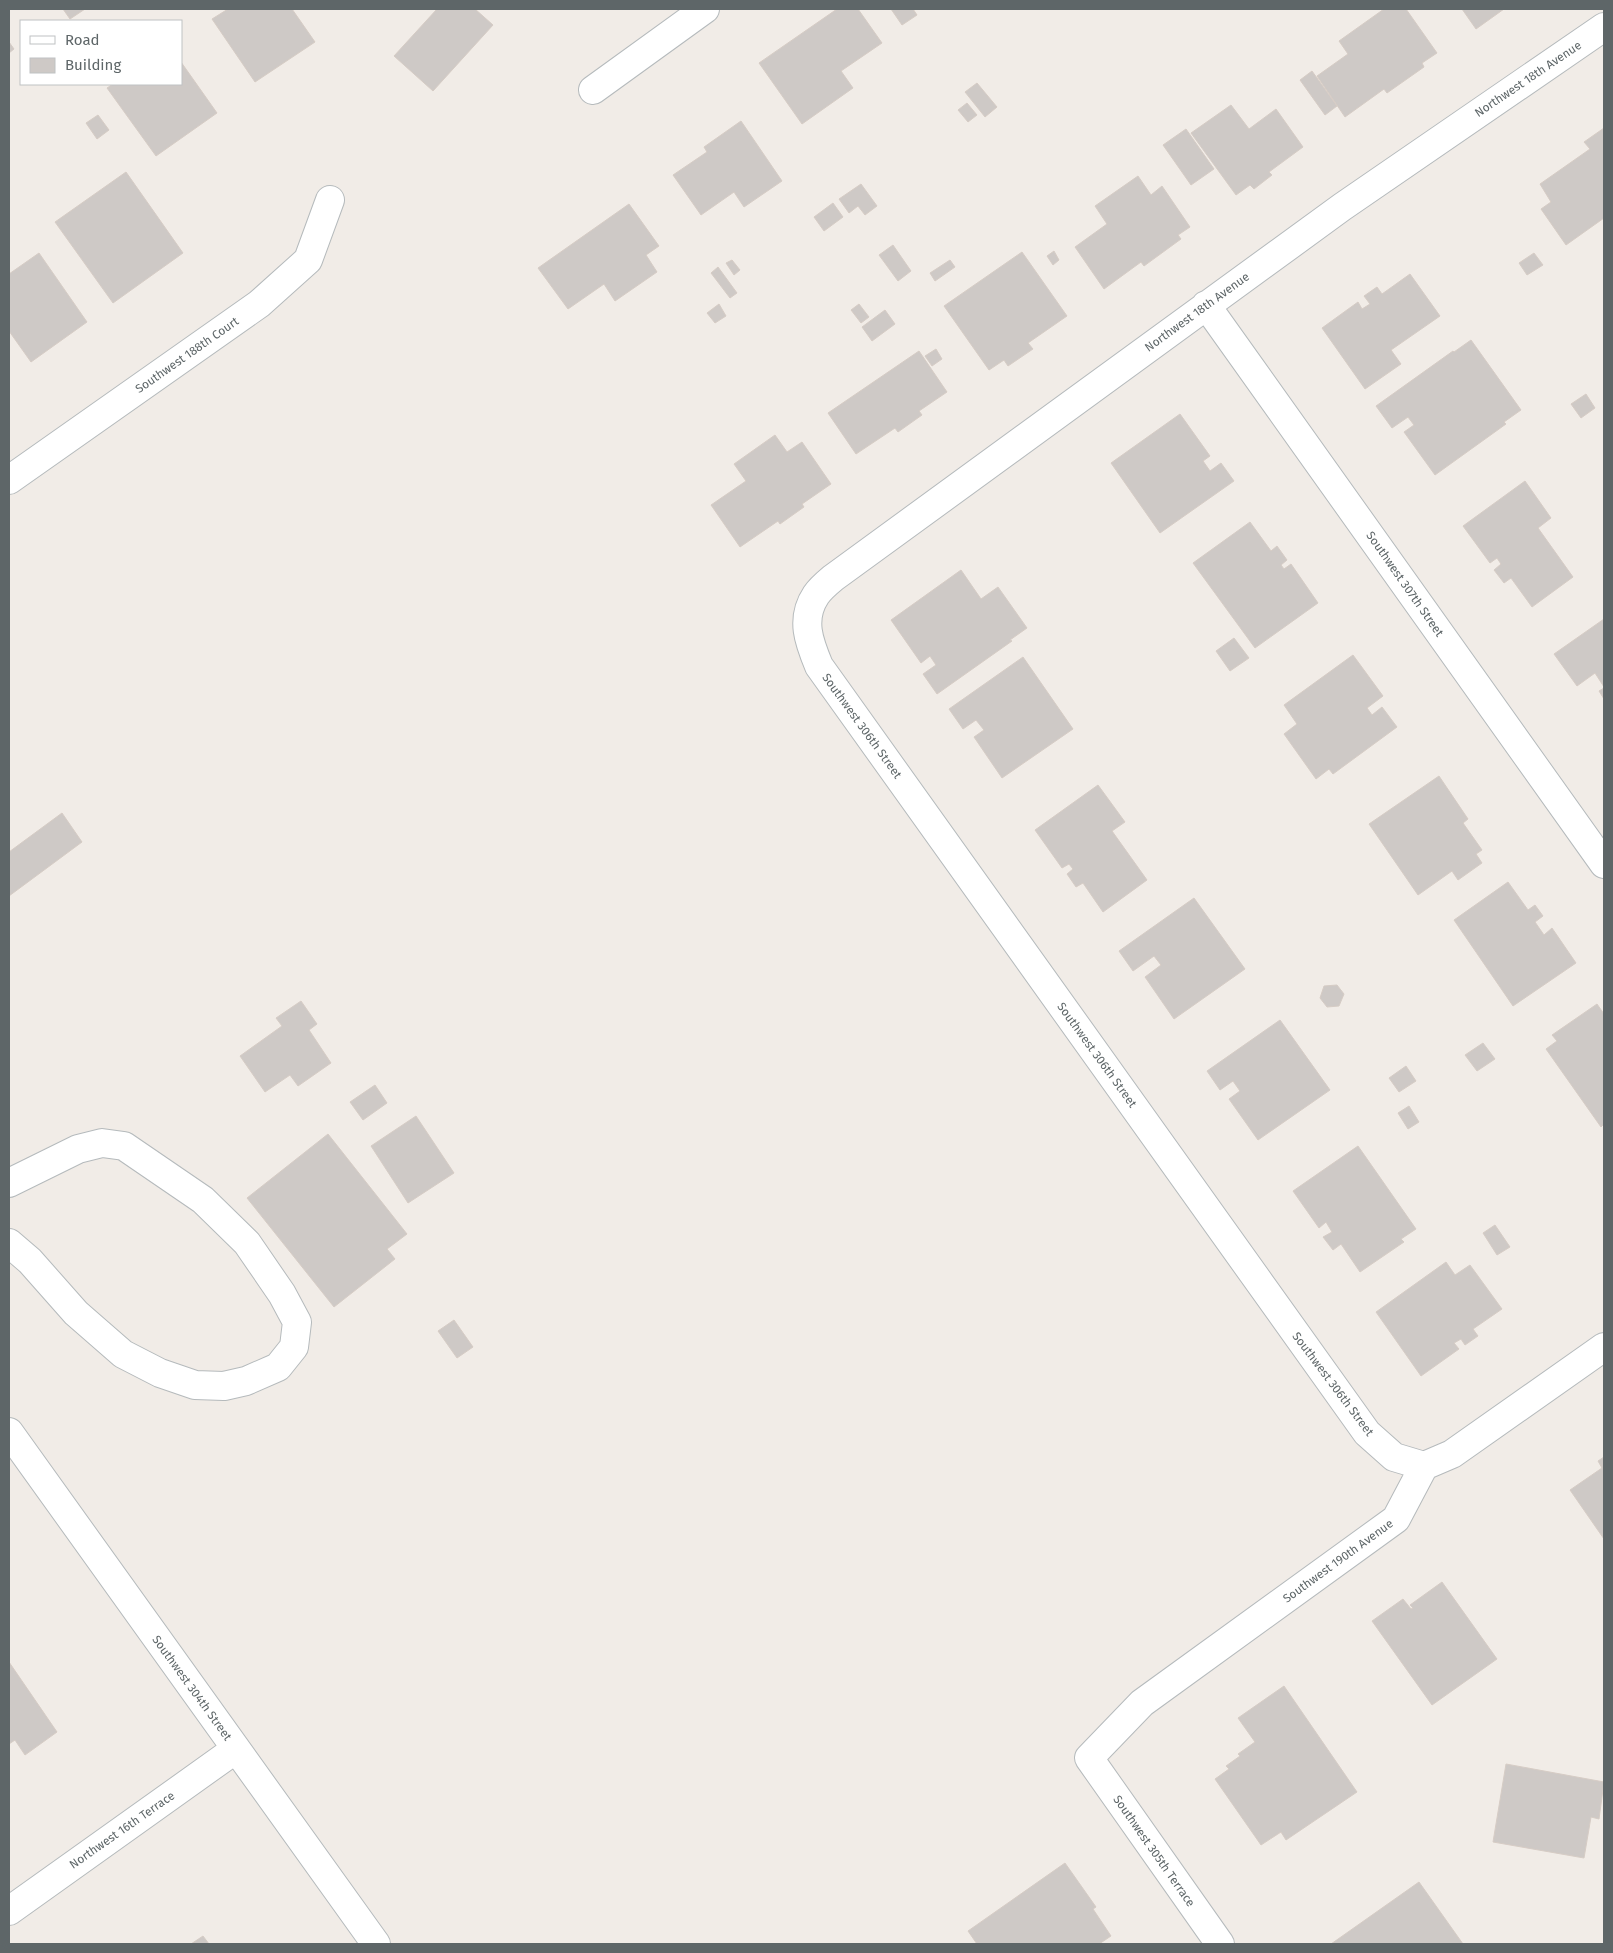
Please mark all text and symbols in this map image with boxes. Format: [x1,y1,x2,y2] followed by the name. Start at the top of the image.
[20,20,182,85] legend
[65,31,100,49] text: Road
[1472,38,1584,120] street label: Northwest 18th Avenue
[65,56,121,74] text: Building
[1142,269,1252,355] street label: Northwest 18th Avenue
[133,314,242,396] street label: Southwest 188th Court
[1363,529,1447,640] street label: Southwest 307th Street
[819,671,905,782] street label: Southwest 306th Street
[1054,1000,1140,1111] street label: Southwest 306th Street
[1289,1329,1377,1439] street label: Southwest 306th Street
[1280,1516,1396,1606] street label: Southwest 190th Avenue
[149,1633,235,1744] street label: Southwest 304th Street
[67,1788,177,1872] street label: Northwest 16th Terrace
[1110,1793,1198,1909] street label: Southwest 305th Terrace

